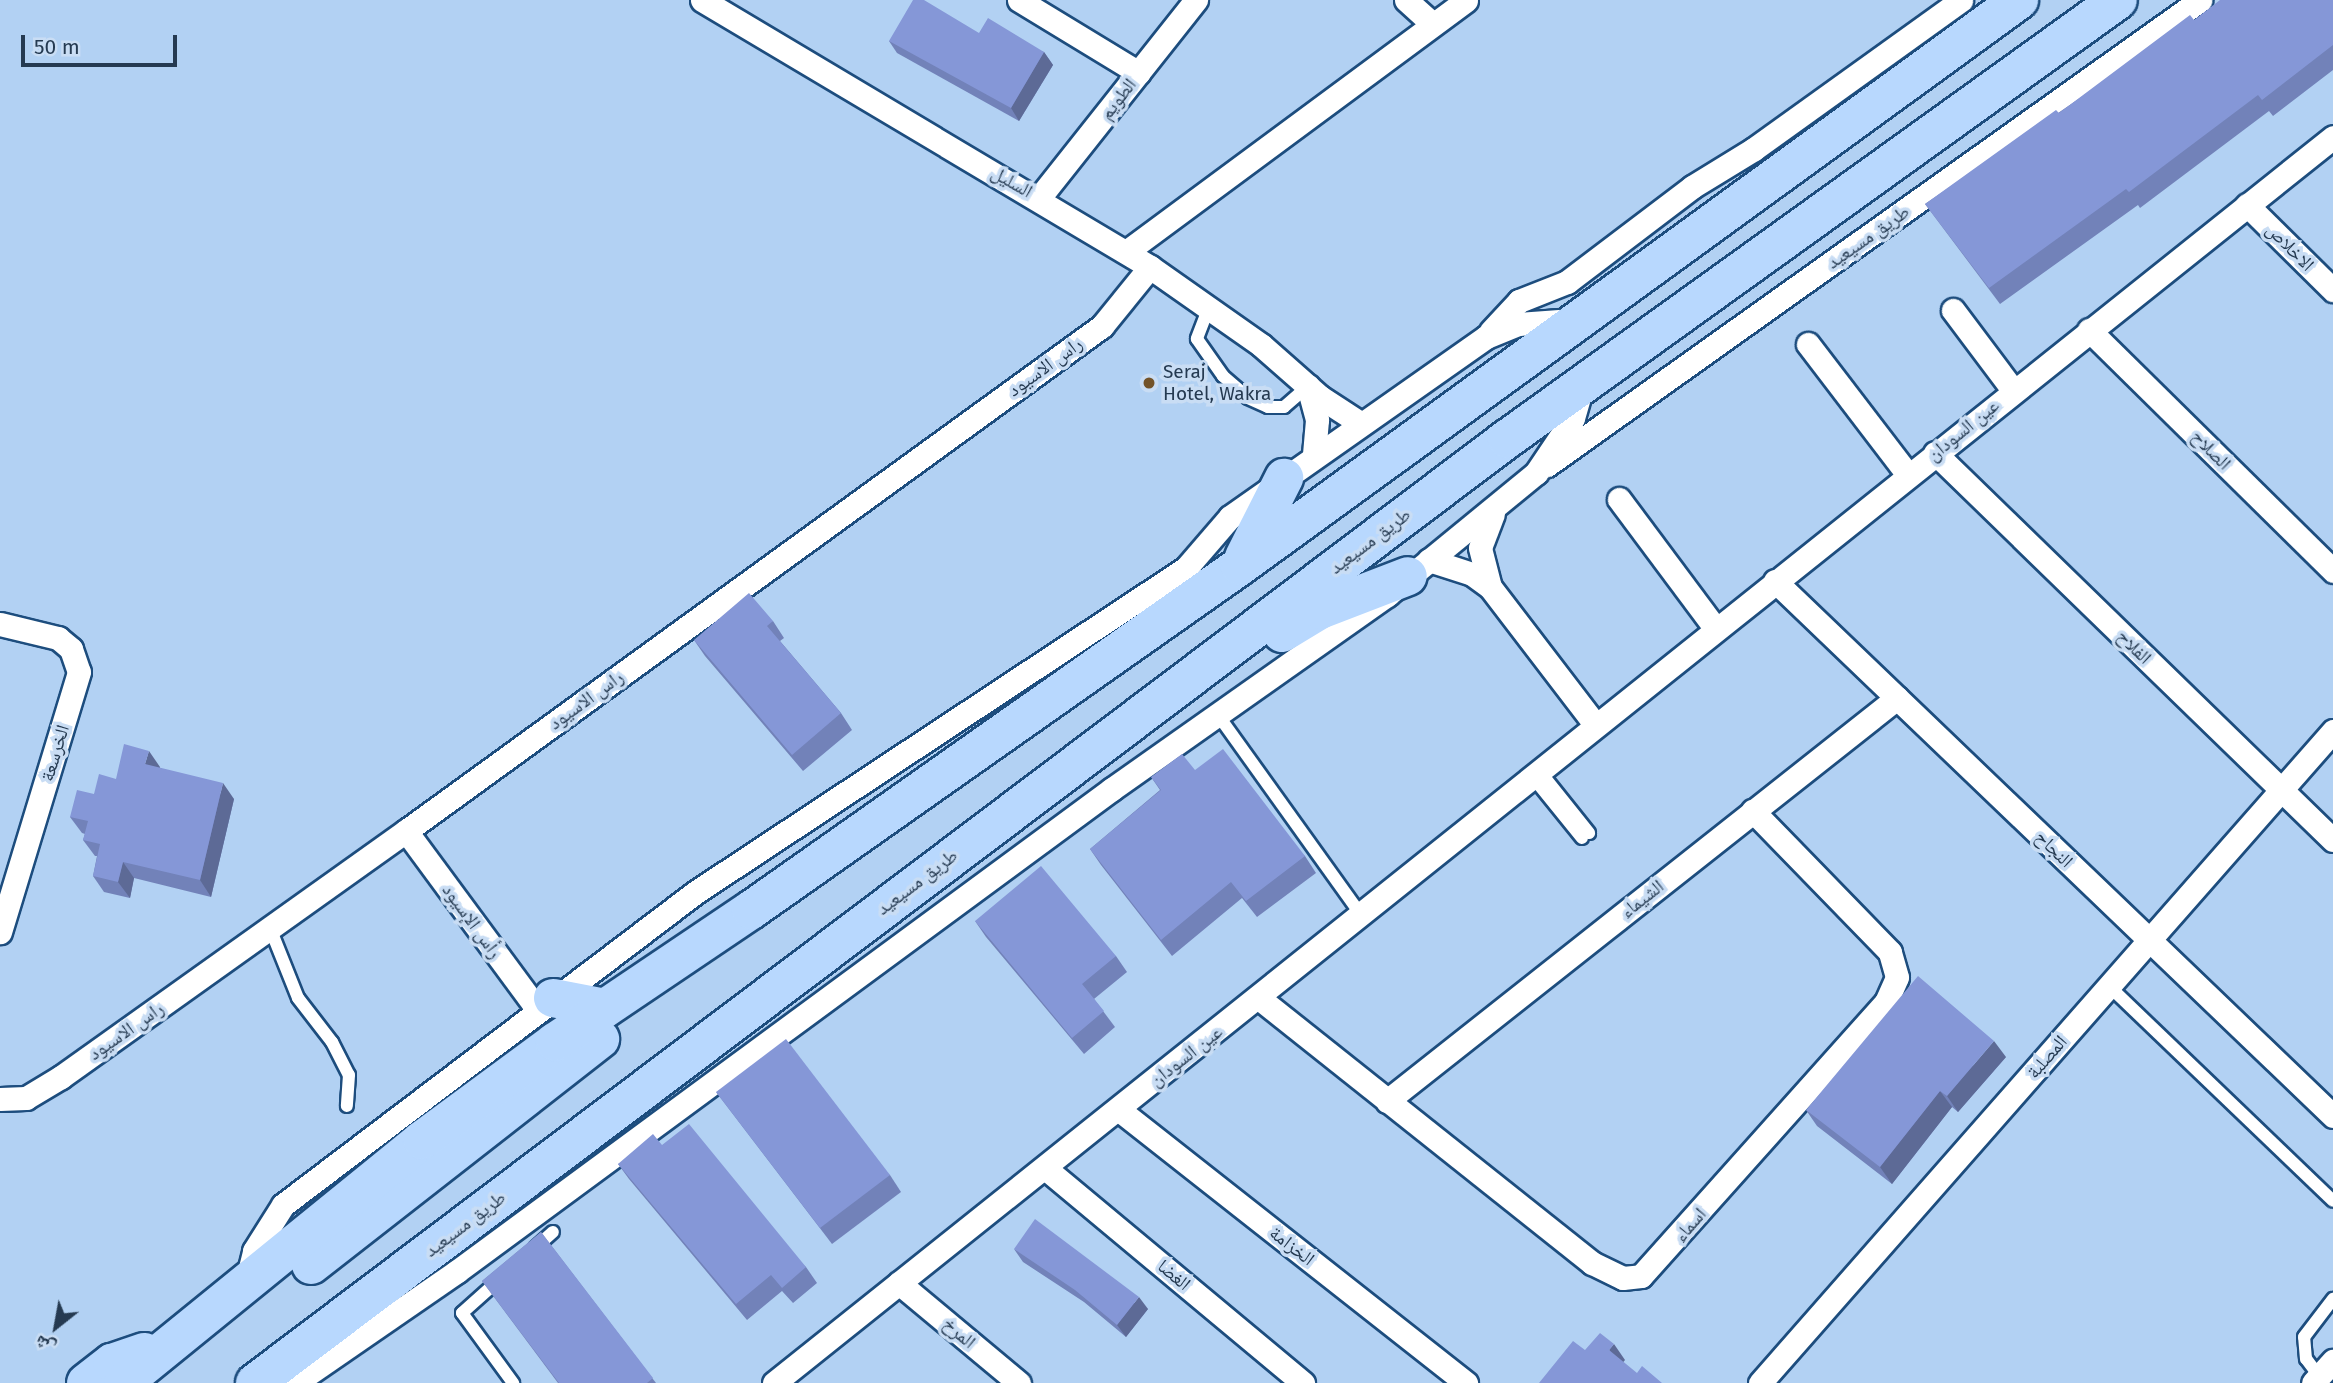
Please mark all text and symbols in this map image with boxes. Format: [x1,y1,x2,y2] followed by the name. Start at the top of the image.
[24,21,180,65] scale bar
[34,34,80,60] text: 50 m
[1095,74,1141,124] street label: الطويم
[987,161,1037,203] street label: السليل
[1822,200,1914,274] street label: طريق مسيعيد
[2261,218,2319,276] street label: الاخلاص
[1003,332,1087,402] street label: راس الاسيود
[1163,361,1271,405] place label: Seraj Hotel, Wakra
[1141,375,1157,391] marker: Seraj Hotel, Wakra
[1922,394,2004,466] street label: عين السودان
[2186,425,2236,475] street label: الصلاح
[1325,503,1415,579] street label: طريق مسيعيد
[2112,625,2156,669] street label: الفلاح
[544,665,628,735] street label: راس الاسيود
[36,722,74,784] street label: الخرسعة
[2030,826,2078,872] street label: النجاح
[872,844,962,920] street label: طريق مسيعيد
[1616,875,1668,923] street label: الشيماء
[437,879,507,963] street label: رأس الإسيود
[84,997,168,1065] street label: راس الاسيود
[1145,1020,1227,1092] street label: عين السودان
[2022,1031,2072,1083] street label: المصلبة
[420,1186,510,1262] street label: طريق مسيعيد
[1669,1203,1711,1247] street label: اسماء
[1265,1221,1319,1271] street label: الخزامة
[1153,1255,1195,1295] street label: الغضا
[21,1292,91,1362] north arrow
[938,1313,980,1353] street label: المرخ
[30,1330,60,1360] text: ش

